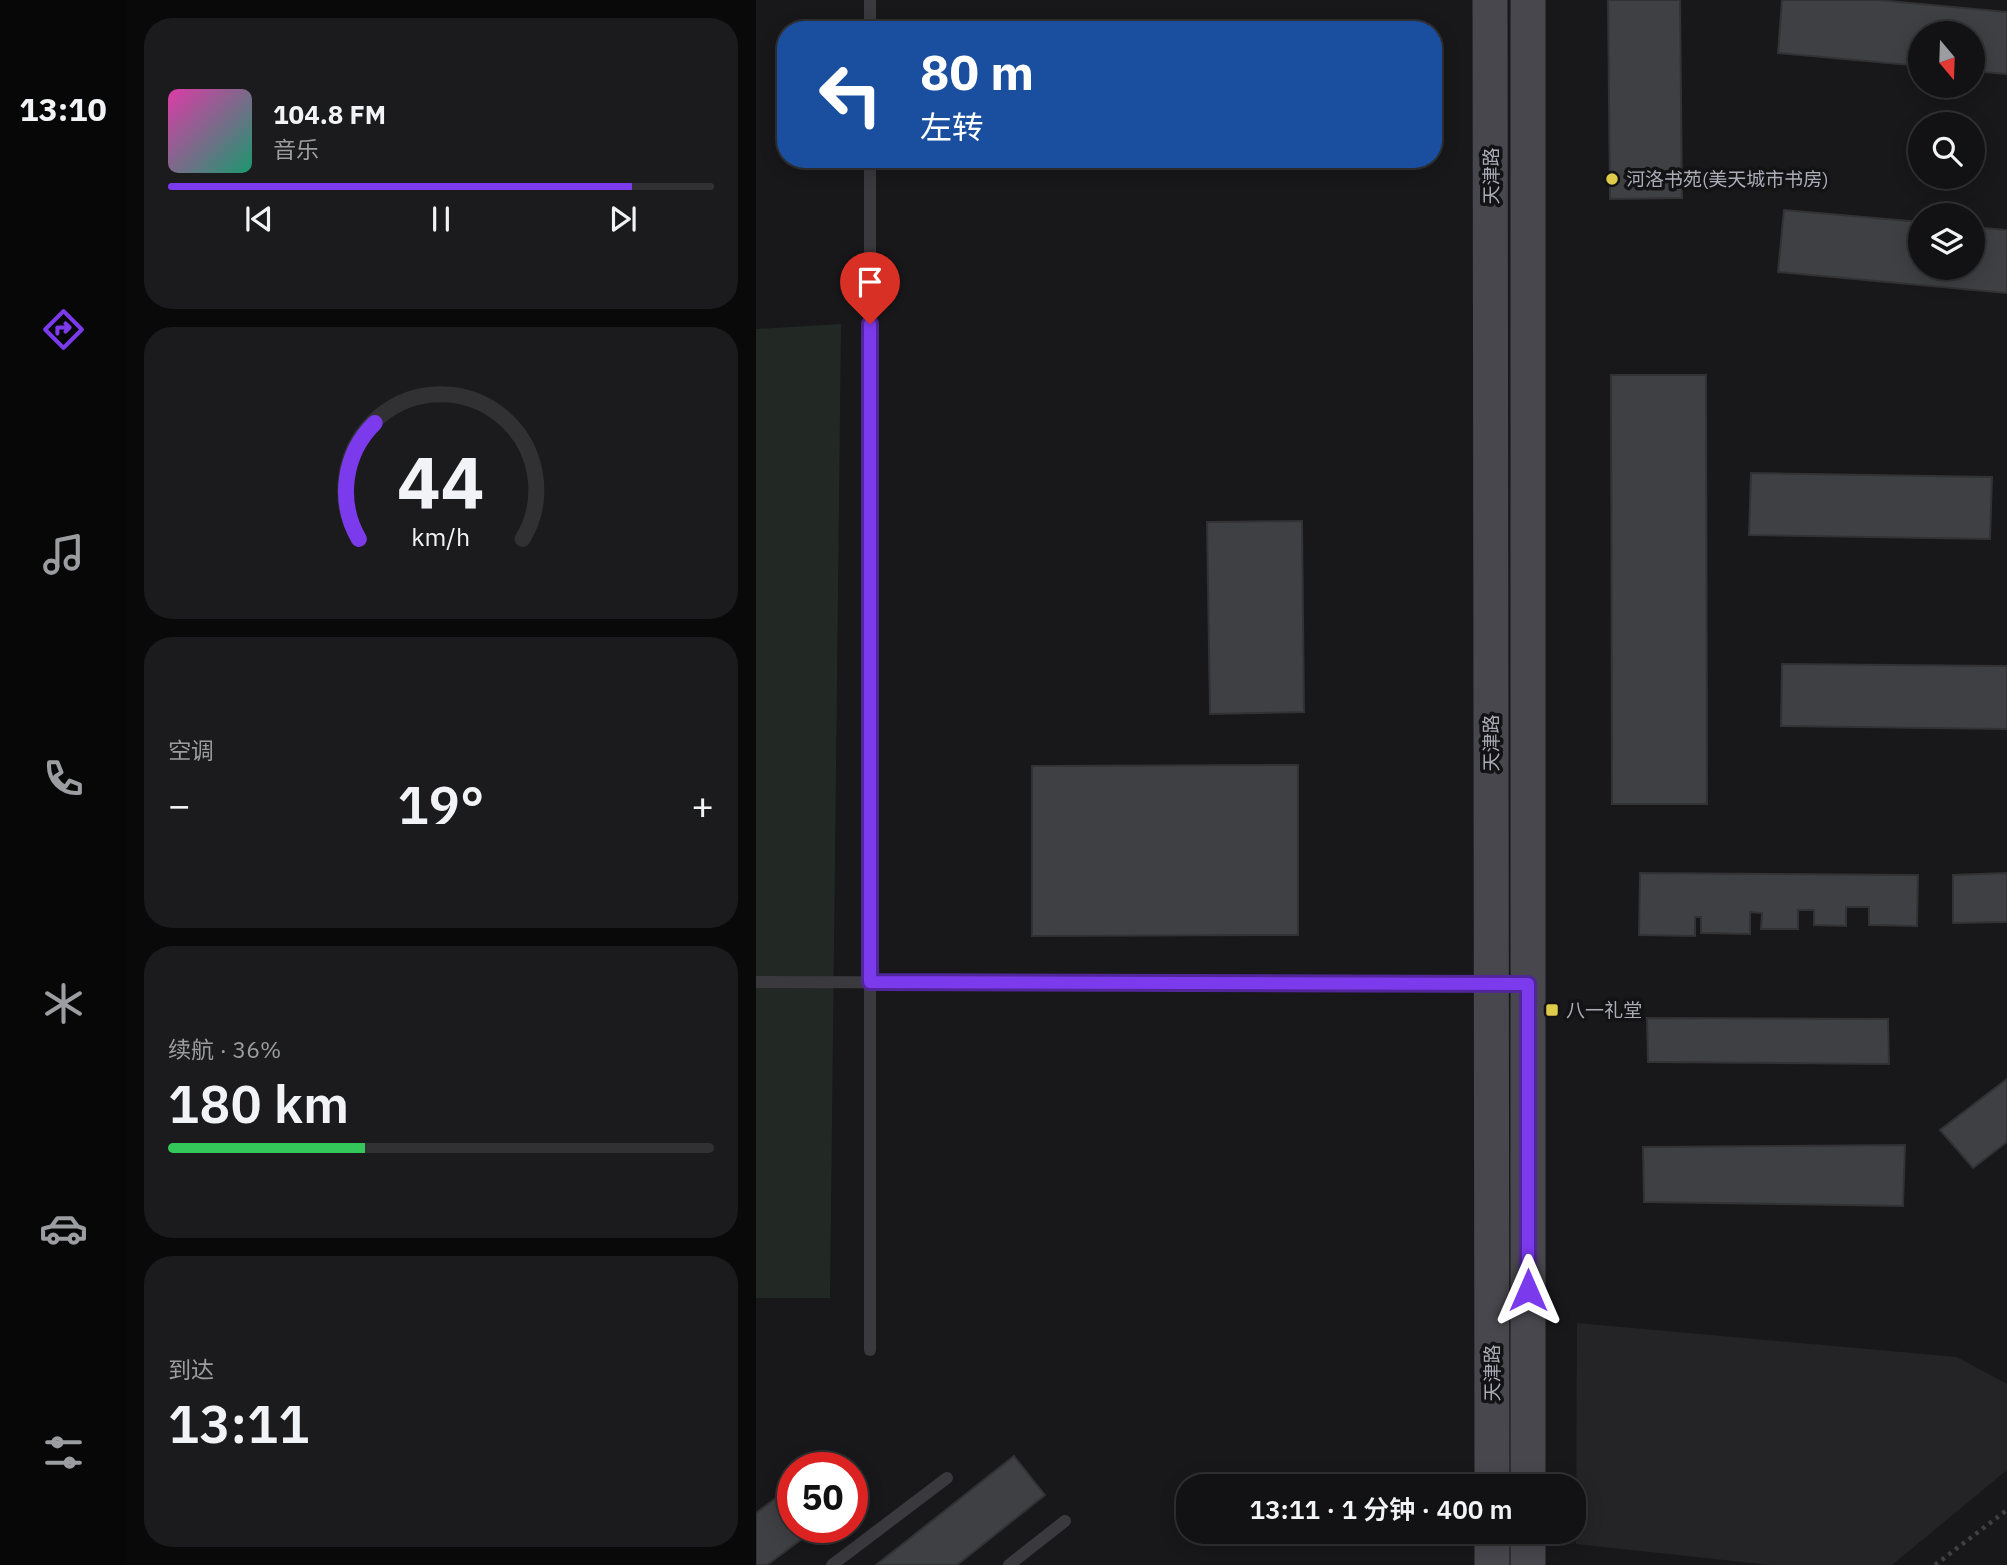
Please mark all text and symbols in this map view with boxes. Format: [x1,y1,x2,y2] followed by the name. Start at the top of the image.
[1908,21,1984,98] north arrow
[1908,21,1985,280] map controls
[920,40,1034,103] text: 80 m
[805,49,896,140] icon: left
[19,88,107,130] text: 13:10
[273,97,386,131] text: 104.8 FM
[920,106,984,148] text: 左转
[1908,112,1985,189] button: search
[273,134,319,164] text: 音乐
[1479,147,1503,205] street label: 天津路
[1626,167,1829,191] place label: 河洛书苑(美天城市书房)
[1604,171,1620,187] marker: 河洛书苑(美天城市书房)
[240,200,278,238] icon: previous
[422,200,460,238] icon: pause
[604,200,642,238] icon: next
[1908,203,1985,280] button: layers
[840,252,900,324] pin
[851,263,889,301] icon: arrive
[39,305,88,354] icon: directions
[397,435,485,530] text: 44
[412,520,470,553] text: km/h
[39,530,88,579] icon: music
[1479,714,1503,772] street label: 天津路
[168,735,214,765] text: 空调
[39,754,88,803] icon: phone
[398,771,484,838] text: 19°
[168,780,191,829] text: −
[691,780,714,829] text: +
[39,979,88,1028] icon: climate
[1566,998,1642,1022] place label: 八一礼堂
[1544,1002,1560,1018] marker: 八一礼堂
[168,1034,281,1064] text: 续航 · 36%
[168,1070,349,1137] text: 180 km
[39,1204,88,1253] icon: car
[1491,1253,1565,1327] position arrow
[1480,1344,1504,1402] street label: 天津路
[168,1354,214,1384] text: 到达
[168,1390,309,1457] text: 13:11
[39,1428,88,1477] icon: filters
[777,1452,868,1543] speed limit sign: 50
[1249,1492,1513,1526] text: 13:11 · 1 分钟 · 400 m

